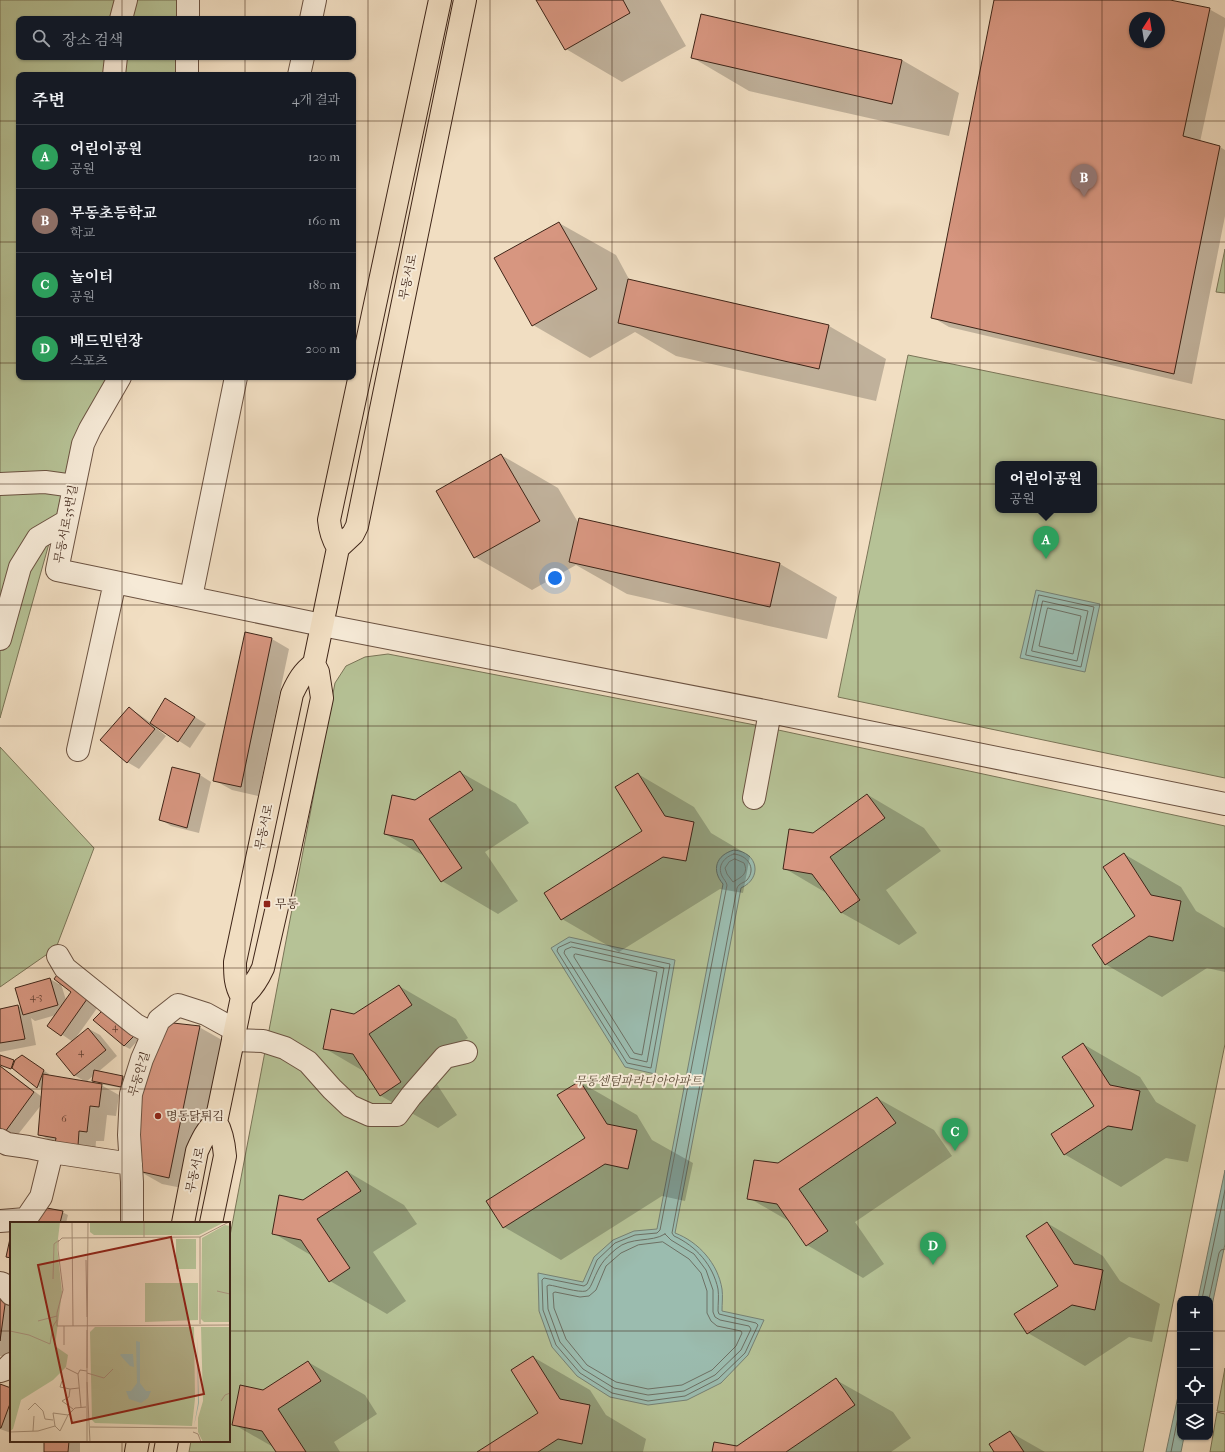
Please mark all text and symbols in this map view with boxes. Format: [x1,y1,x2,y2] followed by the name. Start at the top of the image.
[1129,12,1165,48] north arrow
[16,16,356,60] search box
[30,27,52,49] icon: search
[62,31,123,49] text: 장소 검색
[32,90,65,110] text: 주변
[292,92,340,107] text: 4개 결과
[70,140,142,158] text: 어린이공원
[41,149,49,164] text: A
[308,149,340,164] text: 120 m
[70,161,95,176] text: 공원
[1071,164,1097,197] pin: B
[70,204,157,222] text: 무동초등학교
[41,213,49,228] text: B
[308,213,340,228] text: 160 m
[70,225,95,240] text: 학교
[396,252,420,301] street label: 무동서로
[70,268,113,286] text: 놀이터
[41,277,49,292] text: C
[308,277,340,292] text: 180 m
[70,289,95,304] text: 공원
[70,332,142,350] text: 배드민턴장
[40,341,50,356] text: D
[305,341,340,356] text: 200 m
[70,353,108,368] text: 스포츠
[995,461,1097,513] popup
[1010,470,1082,488] text: 어린이공원
[52,484,80,564] street label: 무동서로35번길
[1010,491,1035,506] text: 공원
[1033,526,1059,559] pin: A
[545,568,565,588] your location
[252,802,276,851] street label: 무동서로
[275,897,299,911] place label: 무동
[262,899,272,909] marker: 무동
[30,991,42,1003] house number: 4-3
[112,1021,119,1033] house number: 4
[78,1046,85,1058] house number: 4
[126,1050,152,1098] street label: 무동안길
[574,1074,702,1088] park label: 무동센텀파라디아아파트
[166,1109,224,1123] place label: 명동닭튀김
[153,1111,163,1121] marker: 명동닭튀김
[61,1113,67,1125] house number: 6
[942,1118,968,1151] pin: C
[183,1145,207,1194] street label: 무동서로
[10,1222,230,1442] inset map
[920,1232,946,1265] pin: D
[1177,1296,1213,1440] map controls
[1177,1296,1213,1332] button: +
[1177,1332,1213,1368] button: −
[1177,1368,1213,1404] button: locate
[1177,1404,1213,1440] button: layers

